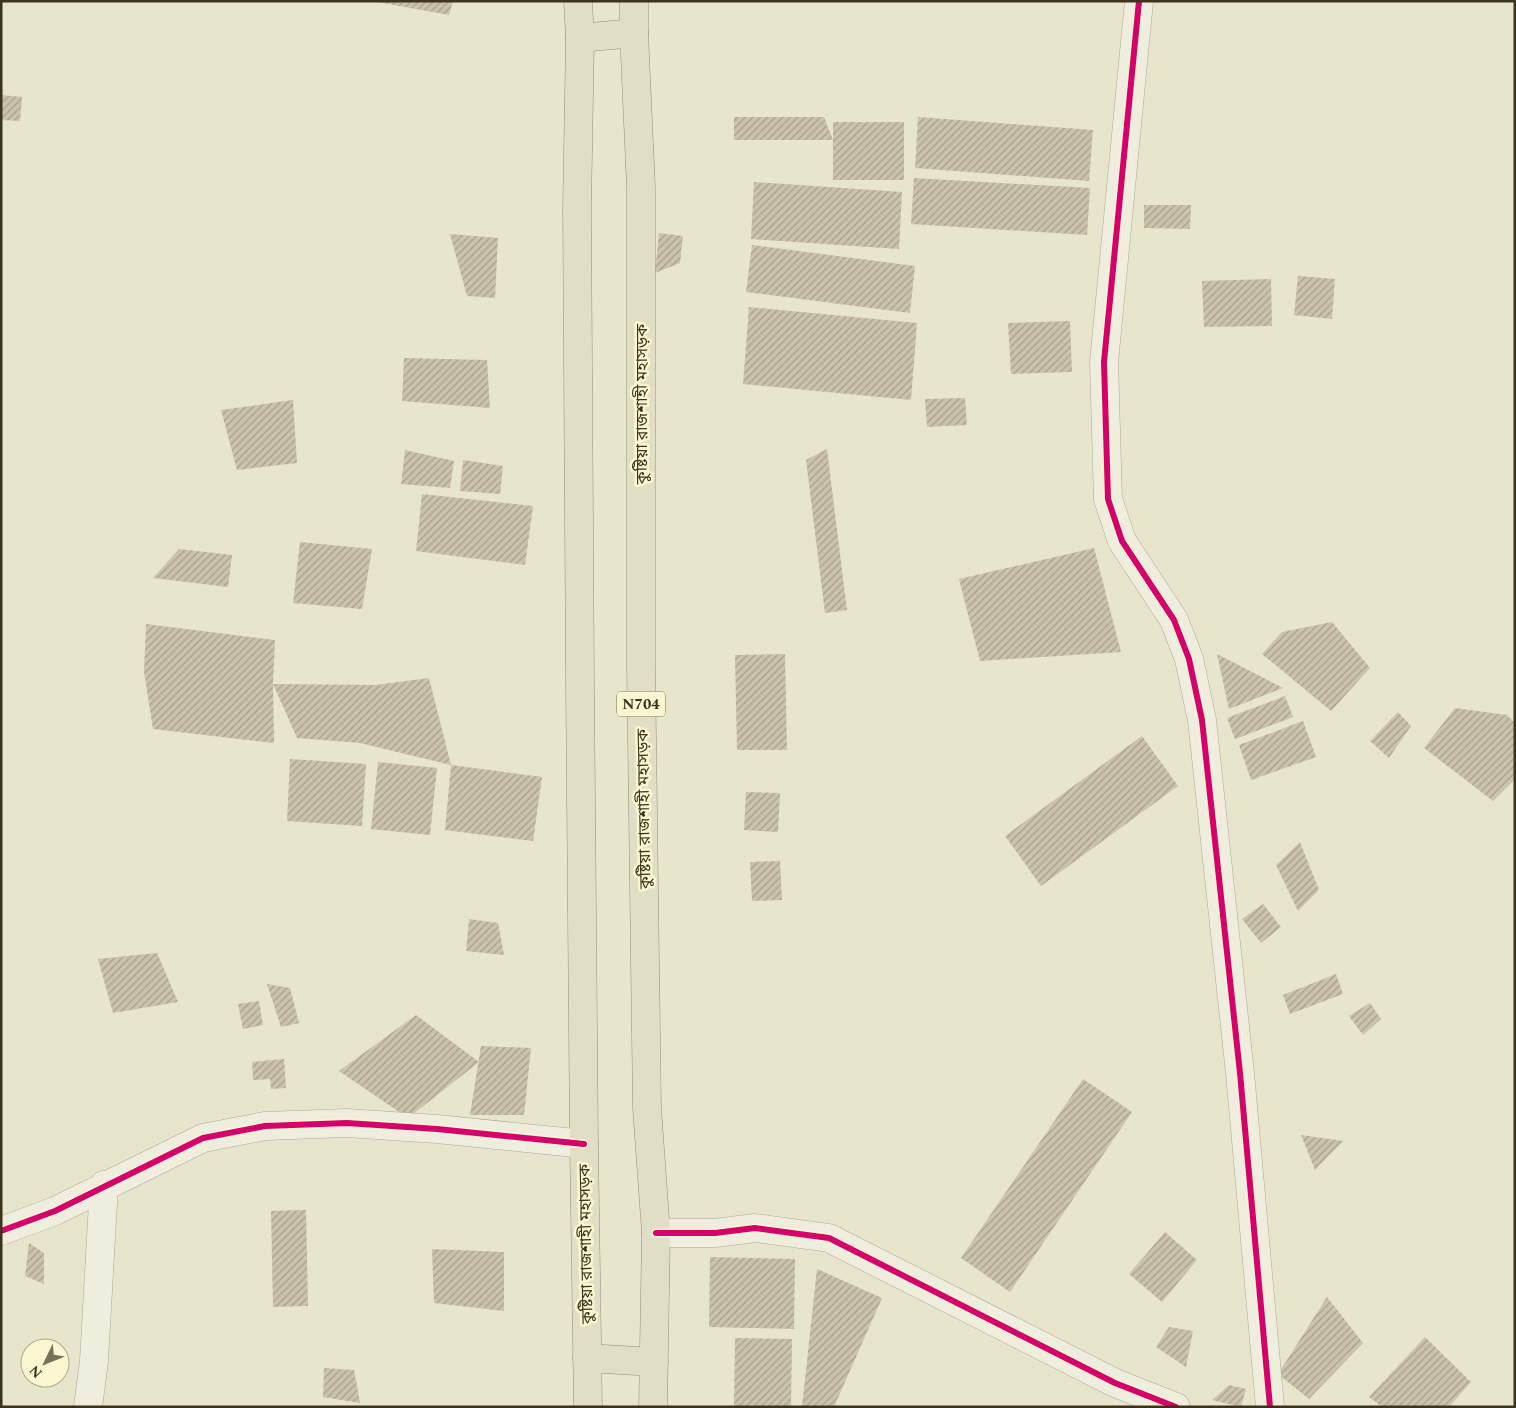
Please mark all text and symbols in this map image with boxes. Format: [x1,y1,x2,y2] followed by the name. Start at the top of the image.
[630,323,654,485] street label: কুষ্টিয়া রাজশাহী মহাসড়ক
[617,692,665,716] road number: N704
[631,728,657,890] street label: কুষ্টিয়া রাজশাহী মহাসড়ক
[573,1163,599,1325] street label: কুষ্টিয়া রাজশাহী মহাসড়ক
[20,1338,70,1388] north arrow
[24,1360,47,1383] text: N

